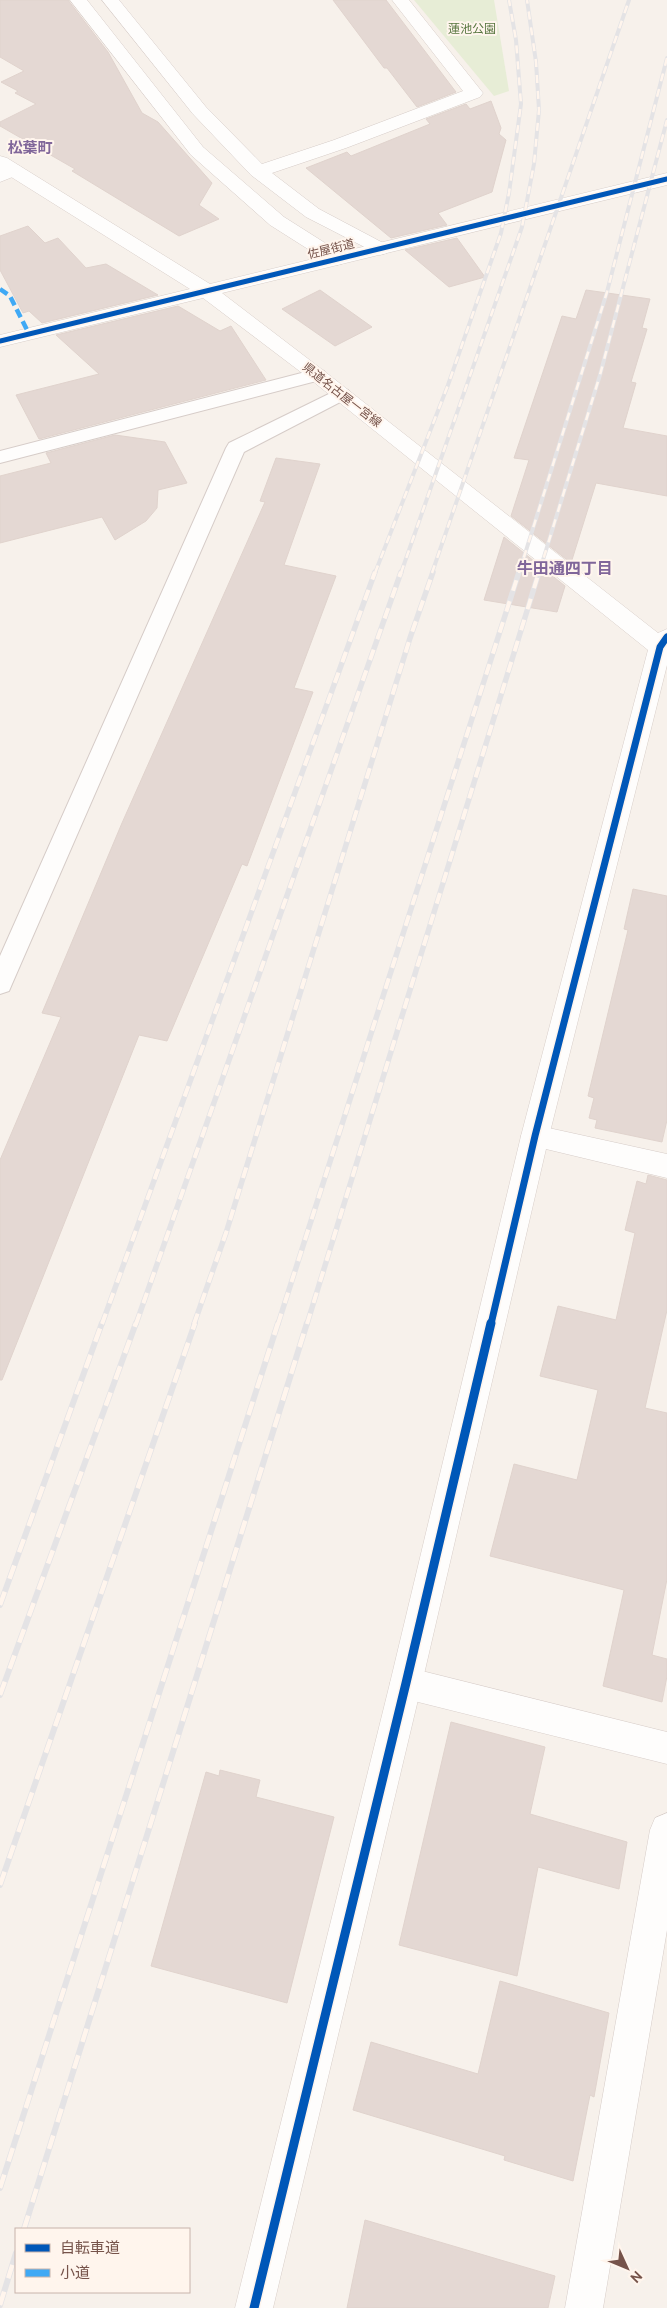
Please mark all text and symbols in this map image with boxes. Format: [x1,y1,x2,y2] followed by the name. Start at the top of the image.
[448,21,496,36] park label: 蓮池公園
[7,139,53,157] district label: 松葉町
[306,235,356,262] street label: 佐屋街道
[300,359,385,430] street label: 県道名古屋一宮線
[517,559,613,578] district label: 牛田通四丁目
[15,2228,190,2293] legend
[60,2239,120,2257] text: 自転車道
[602,2243,652,2293] north arrow
[60,2264,90,2282] text: 小道
[626,2267,646,2287] text: N

